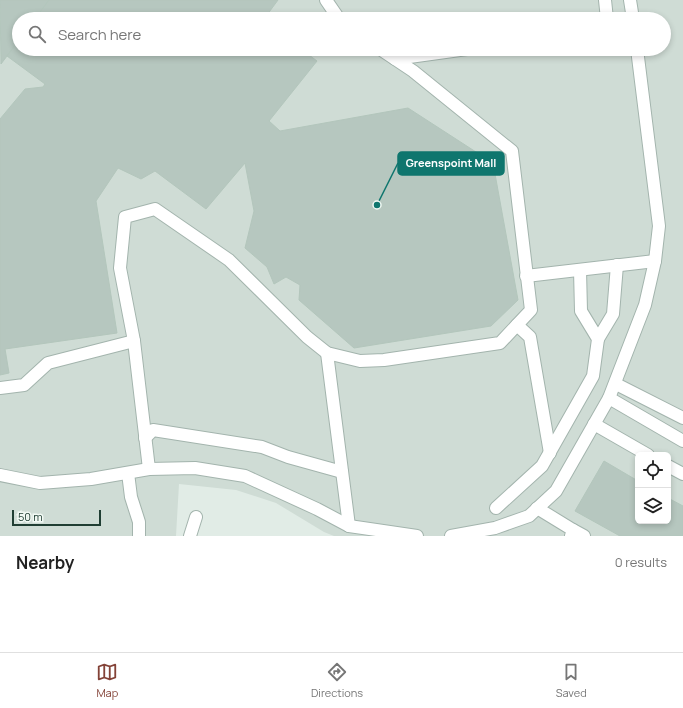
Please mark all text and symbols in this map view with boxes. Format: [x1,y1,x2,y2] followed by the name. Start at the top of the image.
[12,12,671,56] search box
[26,23,48,45] icon: search
[58,24,141,45] text: Search here
[398,152,504,175] callout: Greenspoint Mall
[406,155,496,170] text: Greenspoint Mall
[635,452,671,524] map controls
[635,452,671,488] button: locate
[635,488,671,524] button: layers
[12,508,101,527] scale bar
[18,509,43,524] text: 50 m
[16,551,74,574] text: Nearby
[615,553,667,571] text: 0 results
[96,661,118,700] tab: Map
[311,661,363,700] tab: Directions
[556,661,587,700] tab: Saved

